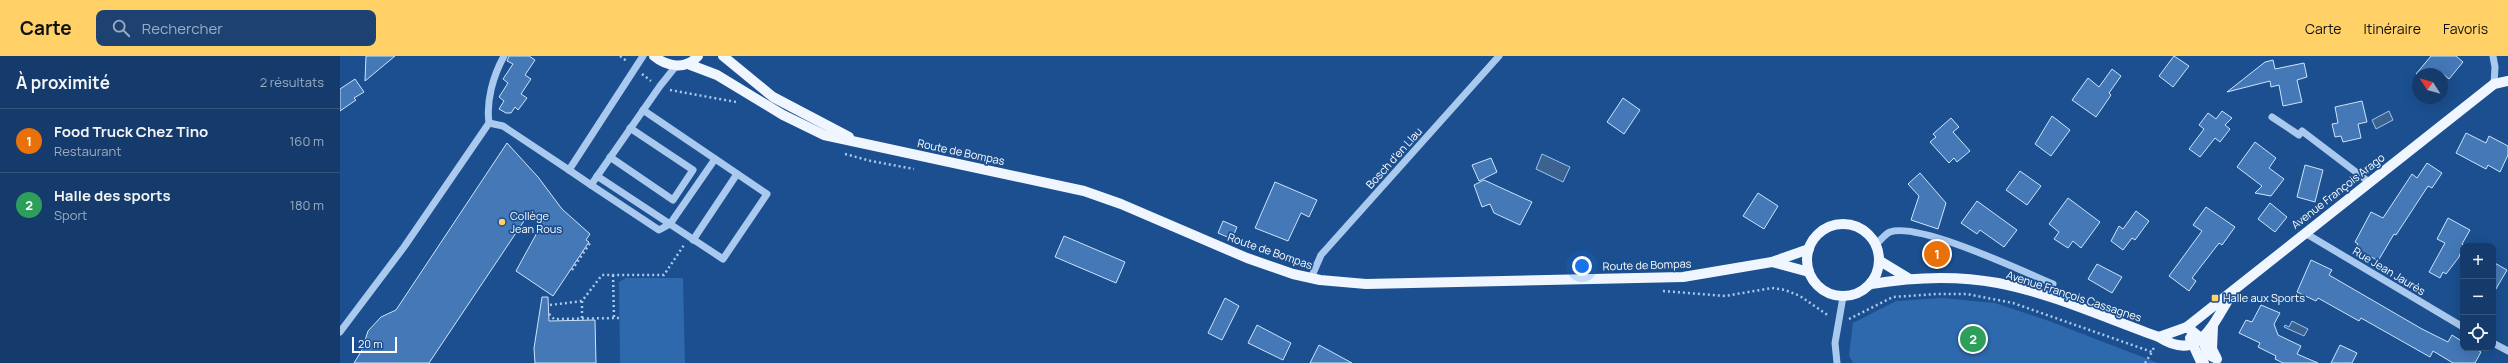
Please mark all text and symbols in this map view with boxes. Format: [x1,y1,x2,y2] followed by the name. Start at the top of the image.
[96,10,376,46] search box
[20,15,72,41] text: Carte
[110,17,132,39] icon: search
[142,18,223,39] text: Rechercher
[2305,19,2341,38] text: Carte
[2363,19,2421,38] text: Itinéraire
[2443,19,2488,38] text: Favoris
[2412,68,2448,104] north arrow
[16,71,110,94] text: À proximité
[260,73,324,91] text: 2 résultats
[54,121,208,142] text: Food Truck Chez Tino
[1362,124,1425,192] street label: Bosch d'en Llau
[26,132,32,150] text: 1
[289,132,324,150] text: 160 m
[916,135,1006,168] street label: Route de Bompas
[54,142,121,160] text: Restaurant
[2288,149,2388,232] street label: Avenue François Arago
[54,185,171,206] text: Halle des sports
[25,196,33,214] text: 2
[290,196,324,214] text: 180 m
[54,206,87,224] text: Sport
[510,208,562,236] place label: Collège Jean Rous
[497,217,507,227] marker: Collège Jean Rous
[1226,229,1315,272] street label: Route de Bompas
[1924,239,1950,269] pin: 1
[2350,243,2429,298] street label: Rue Jean Jaurès
[2460,243,2496,351] map controls
[2460,243,2496,279] button: +
[1602,255,1692,274] street label: Route de Bompas
[1572,256,1592,276] your location
[2005,267,2144,325] street label: Avenue François Cassagnes
[2460,279,2496,315] button: −
[2223,290,2305,305] place label: Halle aux Sports
[2210,293,2220,303] marker: Halle aux Sports
[2460,315,2496,351] button: locate
[1960,324,1986,354] pin: 2
[352,335,397,354] scale bar
[358,336,383,351] text: 20 m

